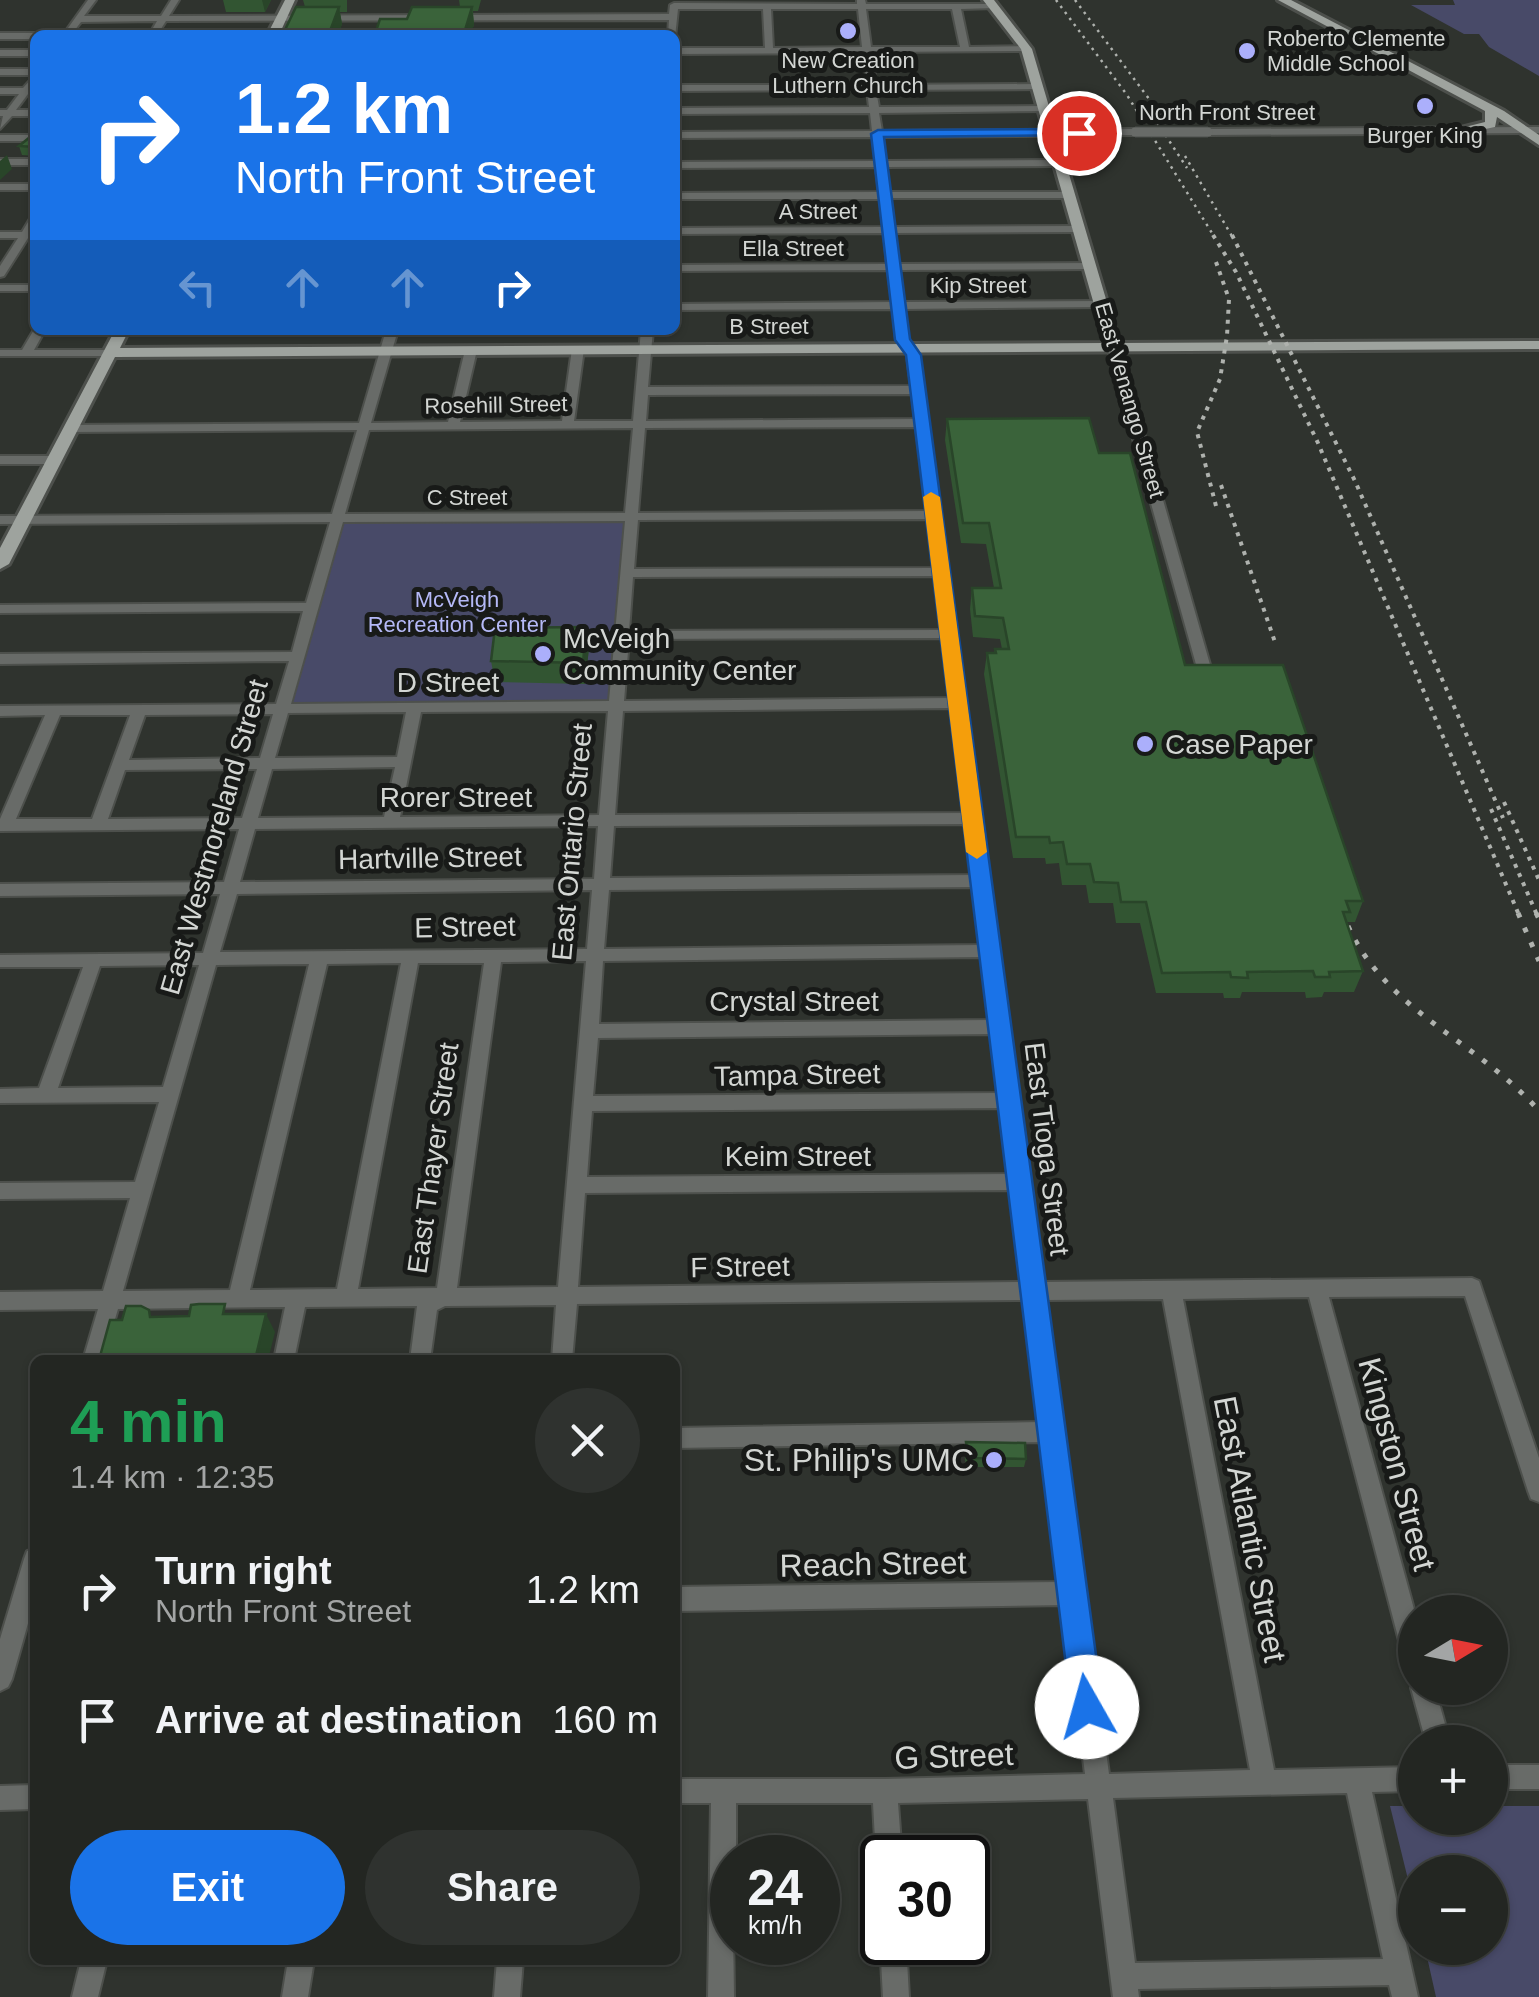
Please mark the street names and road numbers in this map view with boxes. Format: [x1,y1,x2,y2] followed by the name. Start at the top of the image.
[1139,100,1315,125] street label: North Front Street
[779,199,857,224] street label: A Street
[742,236,844,261] street label: Ella Street
[930,273,1026,298] street label: Kip Street
[1090,300,1170,500] street label: East Venango Street
[729,314,809,339] street label: B Street
[424,391,568,419] street label: Rosehill Street
[427,485,507,510] street label: C Street
[397,667,500,698] street label: D Street
[154,676,274,998] street label: East Westmoreland Street
[546,722,598,962] street label: East Ontario Street
[380,782,532,813] street label: Rorer Street
[338,841,522,875] street label: Hartville Street
[414,911,516,943] street label: E Street
[709,986,879,1017] street label: Crystal Street
[401,1040,465,1275] street label: East Thayer Street
[1019,1041,1075,1258] street label: East Tioga Street
[713,1058,881,1092] street label: Tampa Street
[725,1141,871,1172] street label: Keim Street
[690,1251,790,1283] street label: F Street
[1351,1354,1443,1574] street label: Kingston Street
[1207,1393,1293,1665] street label: East Atlantic Street
[779,1544,967,1584] street label: Reach Street
[894,1736,1014,1776] street label: G Street

